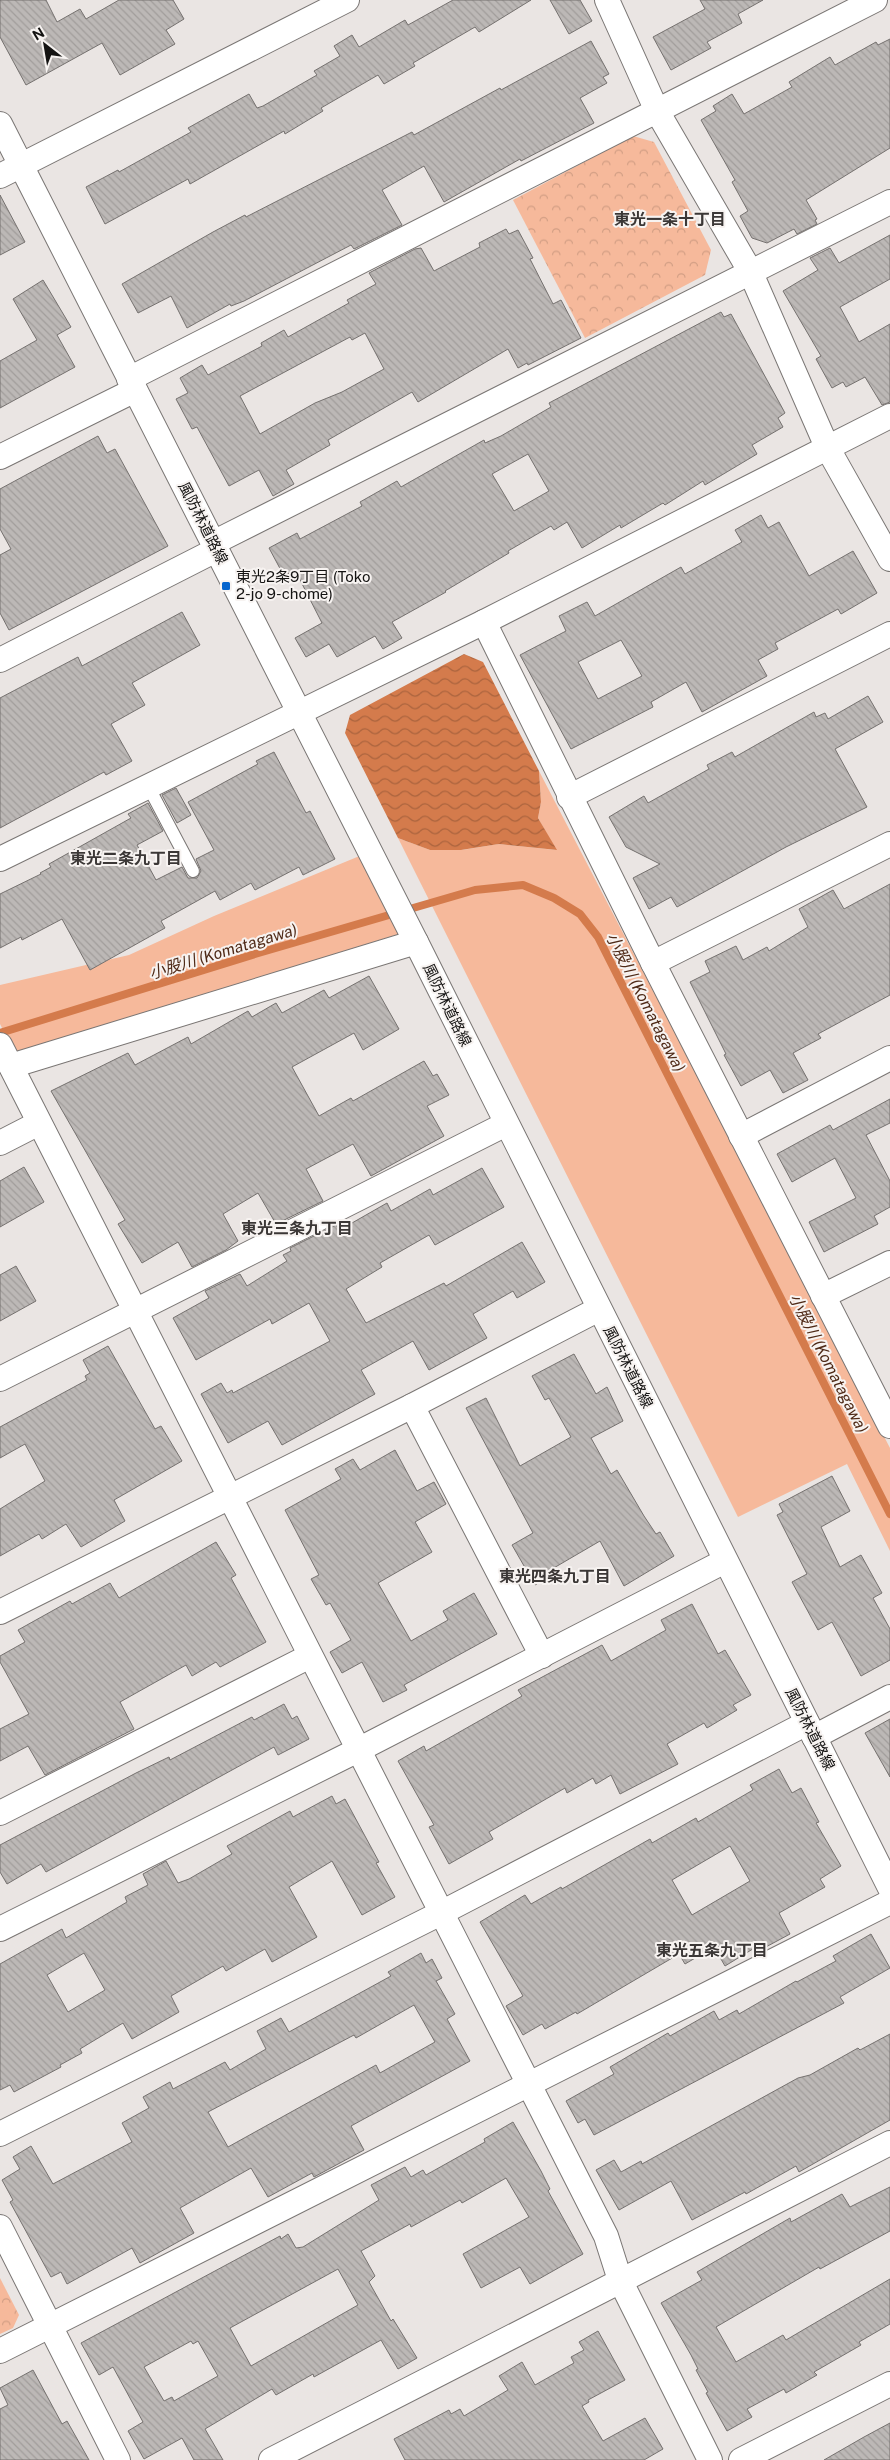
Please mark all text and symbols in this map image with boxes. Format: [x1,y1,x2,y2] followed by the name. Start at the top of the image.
[20,20,70,70] north arrow
[29,24,47,44] text: N
[614,210,726,229] district label: 東光一条十丁目
[175,479,231,567] street label: 風防林道路線
[236,568,370,602] place label: 東光2条9丁目 (Toko 2-jo 9-chome)
[220,580,232,592] marker: 東光2条9丁目 (Toko 2-jo 9-chome)
[70,849,182,868] district label: 東光二条九丁目
[147,920,299,983] water label: 小股川 (Komatagawa)
[602,929,689,1075] water label: 小股川 (Komatagawa)
[420,961,475,1049] street label: 風防林道路線
[241,1219,353,1238] district label: 東光三条九丁目
[785,1290,872,1436] water label: 小股川 (Komatagawa)
[600,1323,656,1411] street label: 風防林道路線
[499,1567,611,1586] district label: 東光四条九丁目
[782,1685,838,1773] street label: 風防林道路線
[656,1941,768,1960] district label: 東光五条九丁目

